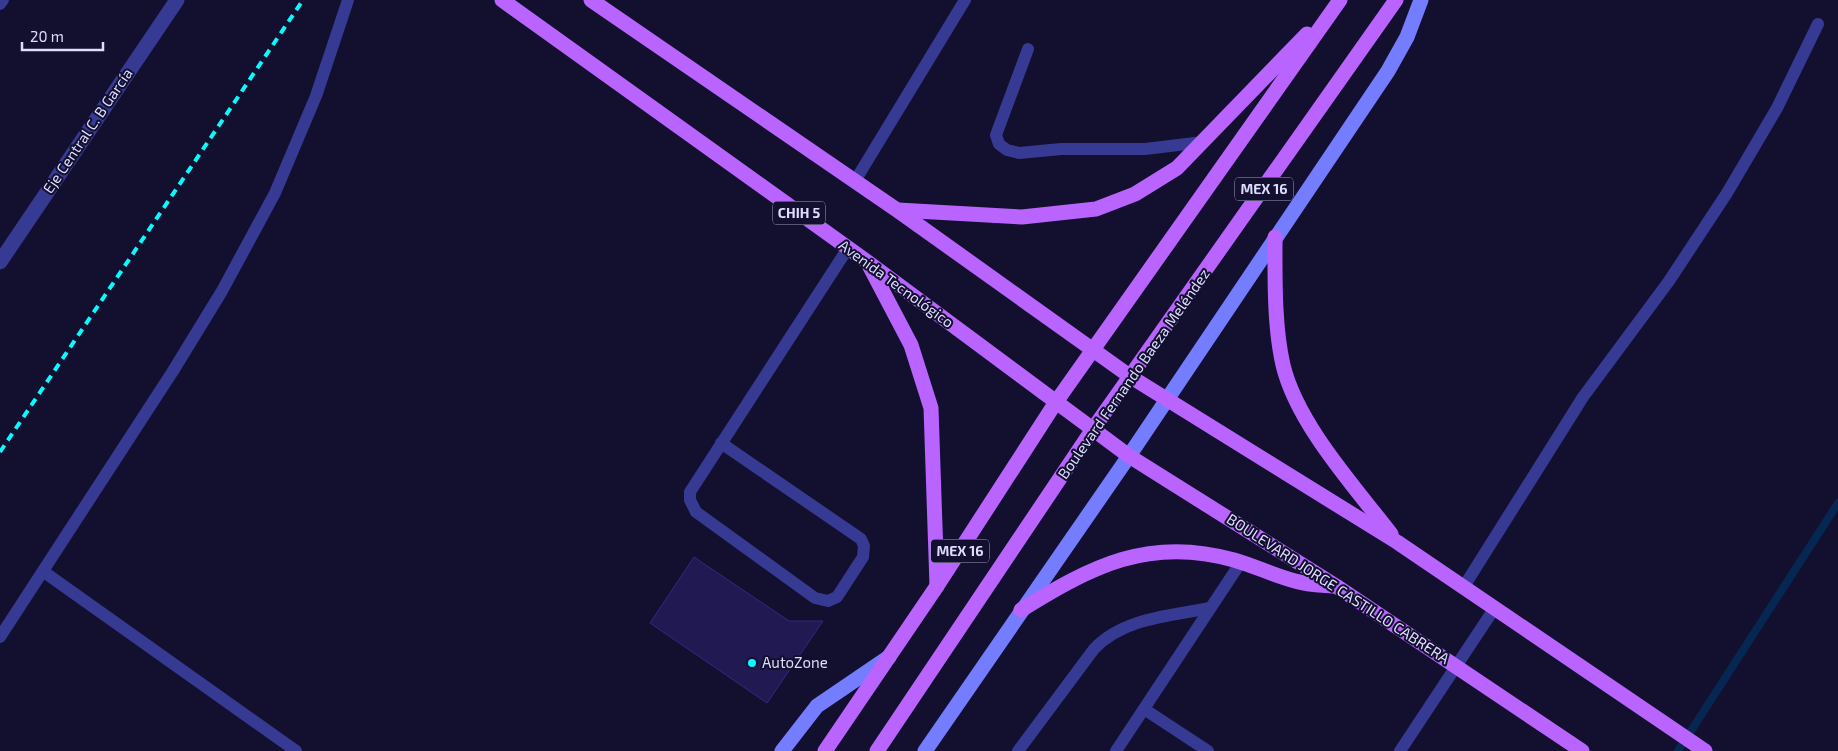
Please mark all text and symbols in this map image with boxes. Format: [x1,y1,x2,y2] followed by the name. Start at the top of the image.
[22,20,104,52] scale bar
[30,27,64,45] text: 20 m
[39,64,137,197] street label: Eje Central C. B García
[1235,178,1293,200] road number: MEX 16
[773,202,825,224] road number: CHIH 5
[836,235,958,331] street label: Avenida Tecnológico
[1053,265,1213,482] street label: Boulevard Fernando Baeza Meléndez
[1224,509,1454,667] street label: BOULEVARD JORGE CASTILLO CABRERA
[931,540,989,562] road number: MEX 16
[762,653,828,671] place label: AutoZone
[746,657,758,669] marker: AutoZone

